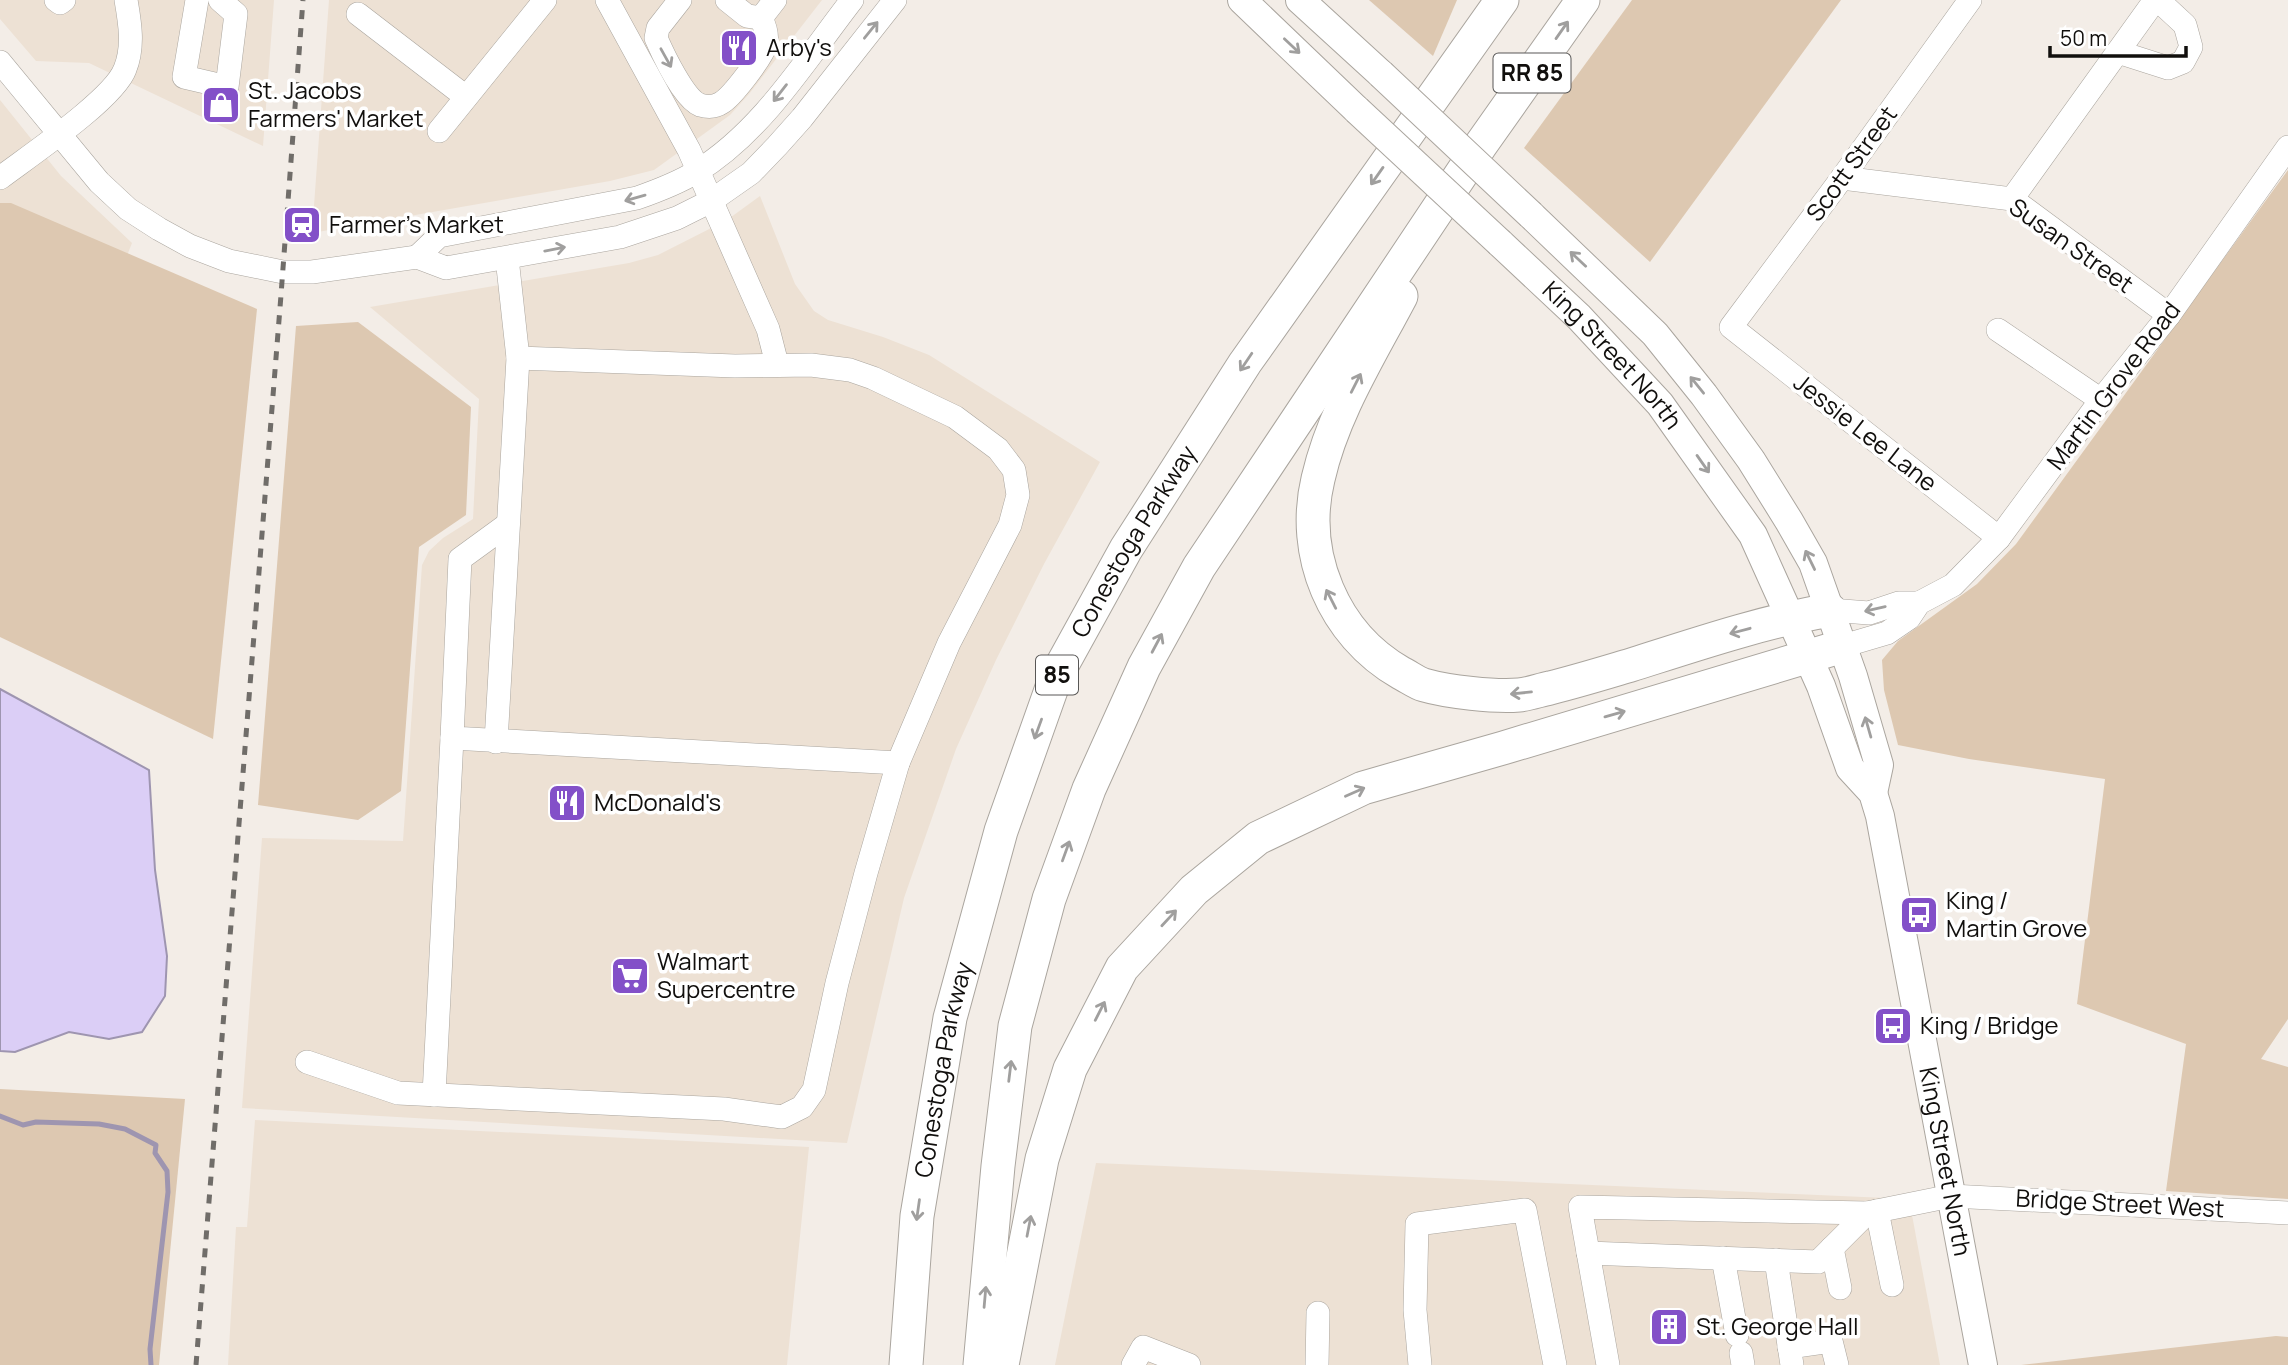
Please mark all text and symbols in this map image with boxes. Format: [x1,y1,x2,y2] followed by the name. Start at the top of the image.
[2050,14,2186,58] scale bar
[864,21,879,39] one-way arrow
[1555,21,1569,40] one-way arrow
[2060,24,2107,52] text: 50 m
[718,27,760,69] restaurant icon: Arby's
[766,30,832,63] place label: Arby's
[1283,38,1301,54] one-way arrow
[660,47,673,68] one-way arrow
[1494,54,1570,92] road number: RR 85
[248,73,424,134] place label: St. Jacobs Farmers' Market
[773,83,788,101] one-way arrow
[200,84,242,126] shop icon: St. Jacobs Farmers' Market
[1798,99,1904,227] street label: Scott Street
[1370,166,1384,185] one-way arrow
[2003,190,2141,300] street label: Susan Street
[624,192,646,205] one-way arrow
[281,204,323,246] station icon: Farmer's Market
[329,207,504,240] place label: Farmer's Market
[543,242,566,255] one-way arrow
[1570,250,1587,267] one-way arrow
[1536,273,1691,435] street label: King Street North
[2039,294,2187,476] street label: Martin Grove Road
[1239,352,1253,371] one-way arrow
[1787,365,1945,498] street label: Jessie Lee Lane
[1349,373,1363,393] one-way arrow
[1689,376,1704,394] one-way arrow
[1063,438,1203,643] street label: Conestoga Parkway
[1696,454,1710,473] one-way arrow
[1802,550,1816,571] one-way arrow
[1324,589,1337,610] one-way arrow
[1864,603,1887,617] one-way arrow
[1729,625,1752,638] one-way arrow
[1151,633,1164,654] one-way arrow
[1036,656,1078,694] road number: 85
[1510,686,1533,699] one-way arrow
[1604,706,1626,719] one-way arrow
[1861,716,1874,738] one-way arrow
[1030,718,1043,740] one-way arrow
[546,782,588,824] restaurant icon: McDonald's
[594,785,721,818] place label: McDonald's
[1344,785,1365,798] one-way arrow
[1061,841,1073,863] one-way arrow
[1946,883,2087,944] place label: King / Martin Grove
[1898,894,1940,936] bus stop icon: King / Martin Grove
[1160,910,1177,927] one-way arrow
[657,944,796,1005] place label: Walmart Supercentre
[609,955,651,997] supermarket icon: Walmart Supercentre
[906,958,980,1180] street label: Conestoga Parkway
[1094,1001,1107,1022] one-way arrow
[1872,1005,1914,1047] bus stop icon: King / Bridge
[1920,1008,2059,1041] place label: King / Bridge
[1003,1060,1016,1083] one-way arrow
[1912,1064,1980,1259] street label: King Street North
[2015,1181,2225,1224] street label: Bridge Street West
[911,1198,924,1221] one-way arrow
[1022,1215,1036,1238] one-way arrow
[979,1286,992,1309] one-way arrow
[1648,1306,1690,1348] building icon: St. George Hall
[1696,1309,1859,1342] place label: St. George Hall

